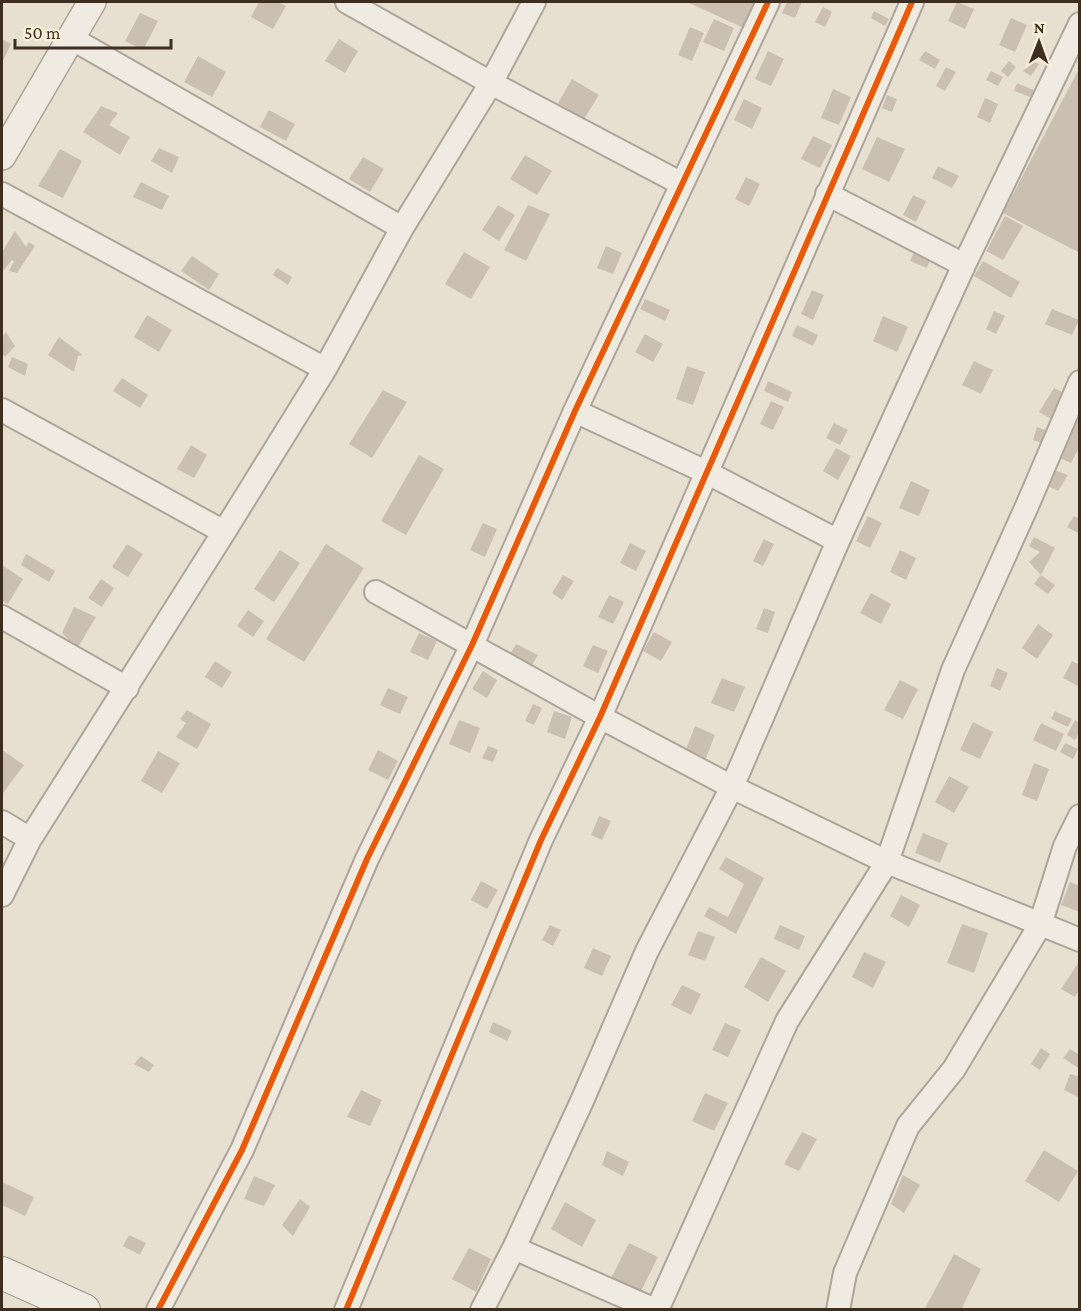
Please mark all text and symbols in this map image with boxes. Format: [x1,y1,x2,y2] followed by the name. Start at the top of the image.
[15,12,171,50] scale bar
[1009,12,1069,72] north arrow
[1034,19,1045,36] text: N
[24,23,61,43] text: 50 m

